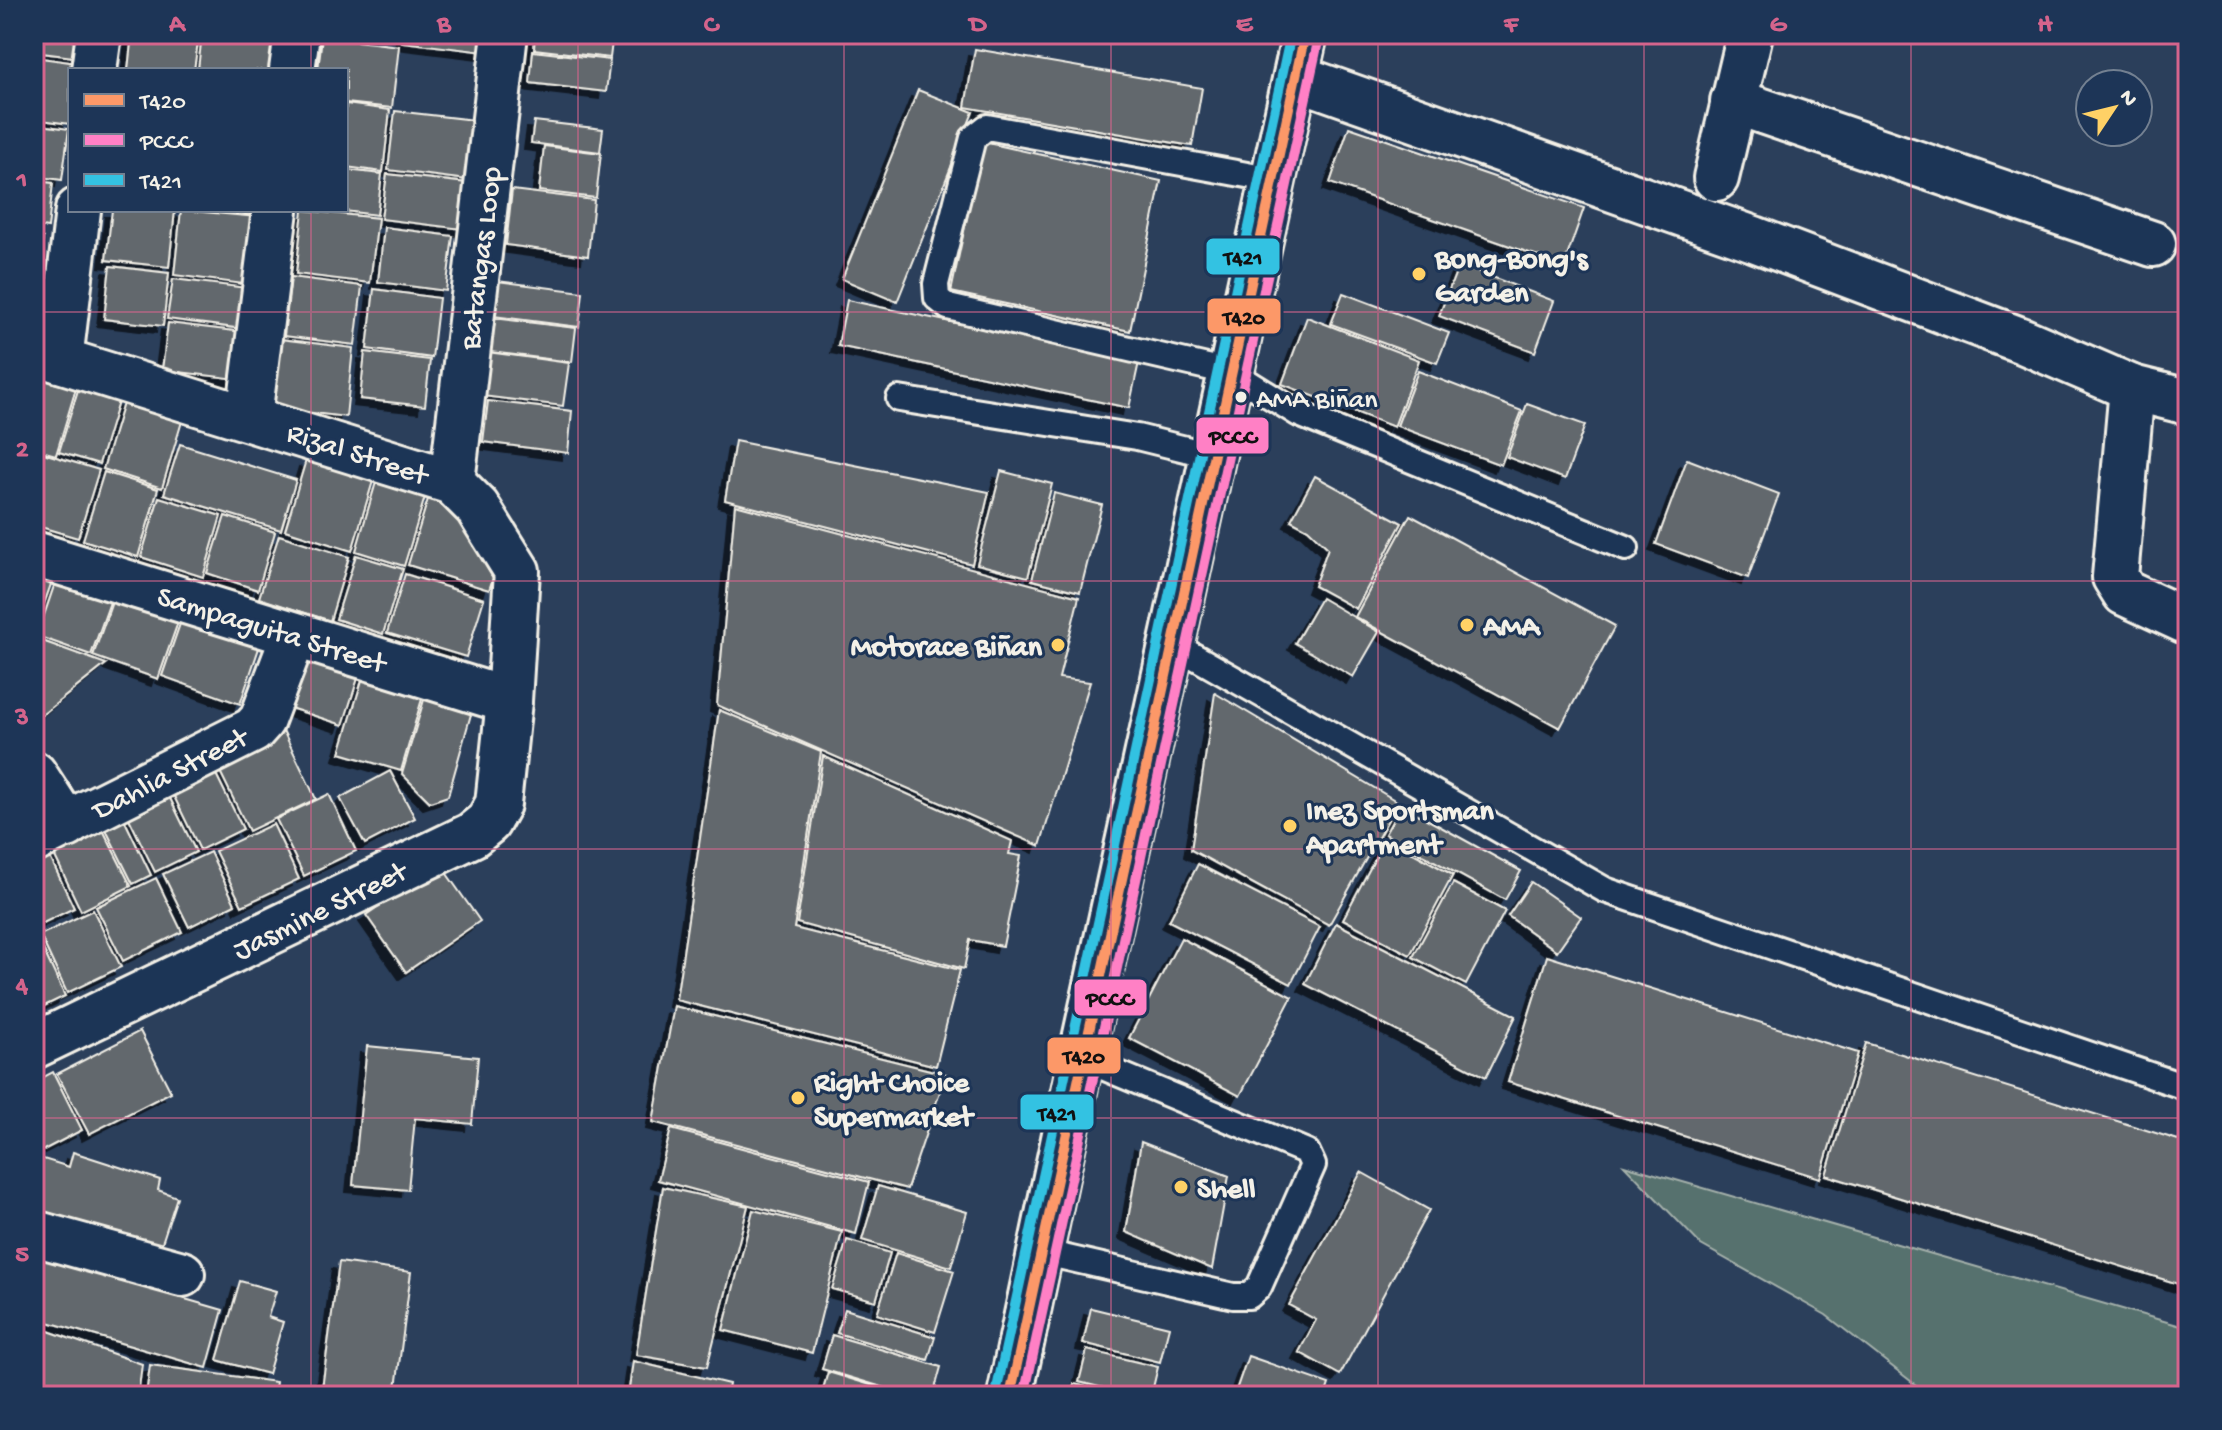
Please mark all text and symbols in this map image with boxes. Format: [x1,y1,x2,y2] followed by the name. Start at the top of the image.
[168,11,186,42] text: A
[436,11,452,42] text: B
[704,11,721,42] text: C
[968,11,988,42] text: D
[1236,11,1254,42] text: E
[1503,11,1519,42] text: F
[1770,11,1788,42] text: G
[2038,11,2054,42] text: H
[68,68,348,212] legend
[2074,68,2154,148] north arrow
[2112,85,2142,112] text: N
[138,89,186,118] text: T420
[139,129,194,158] text: PCCC
[455,165,512,353] street label: Batangas Loop
[16,167,27,198] text: 1
[138,169,182,198] text: T421
[1205,237,1281,276] line badge: T421
[1434,244,1589,313] place label: Bong-Bong's Garden
[1222,247,1262,273] text: T421
[1410,265,1428,283] marker: Bong-Bong's Garden
[1206,297,1282,335] line badge: T420
[1221,307,1266,333] text: T420
[1256,385,1378,418] place label: AMA Biñan
[1233,389,1249,405] marker: AMA Biñan
[1195,416,1270,455] line badge: PCCC
[282,417,434,496] street label: Rizal Street
[1208,426,1259,452] text: PCCC
[16,436,29,467] text: 2
[152,581,392,684] street label: Sampaguita Street
[1482,612,1542,647] place label: AMA
[1458,616,1476,634] marker: AMA
[851,632,1043,667] place label: Motorace Biñan
[1049,636,1067,654] marker: Motorace Biñan
[14,704,29,735] text: 3
[86,721,257,831] street label: Dahlia Street
[1305,796,1494,865] place label: Inez Sportsman Apartment
[1281,817,1299,835] marker: Inez Sportsman Apartment
[229,855,416,970] street label: Jasmine Street
[15,972,29,1003] text: 4
[1073,978,1148,1017] line badge: PCCC
[1085,988,1136,1014] text: PCCC
[1046,1036,1122,1075] line badge: T420
[1061,1046,1106,1072] text: T420
[813,1068,975,1137] place label: Right Choice Supermarket
[789,1089,807,1107] marker: Right Choice Supermarket
[1019,1093,1095,1131] line badge: T421
[1036,1103,1076,1129] text: T421
[1197,1174,1256,1209] place label: Shell
[1172,1178,1190,1196] marker: Shell
[15,1241,29,1272] text: 5

